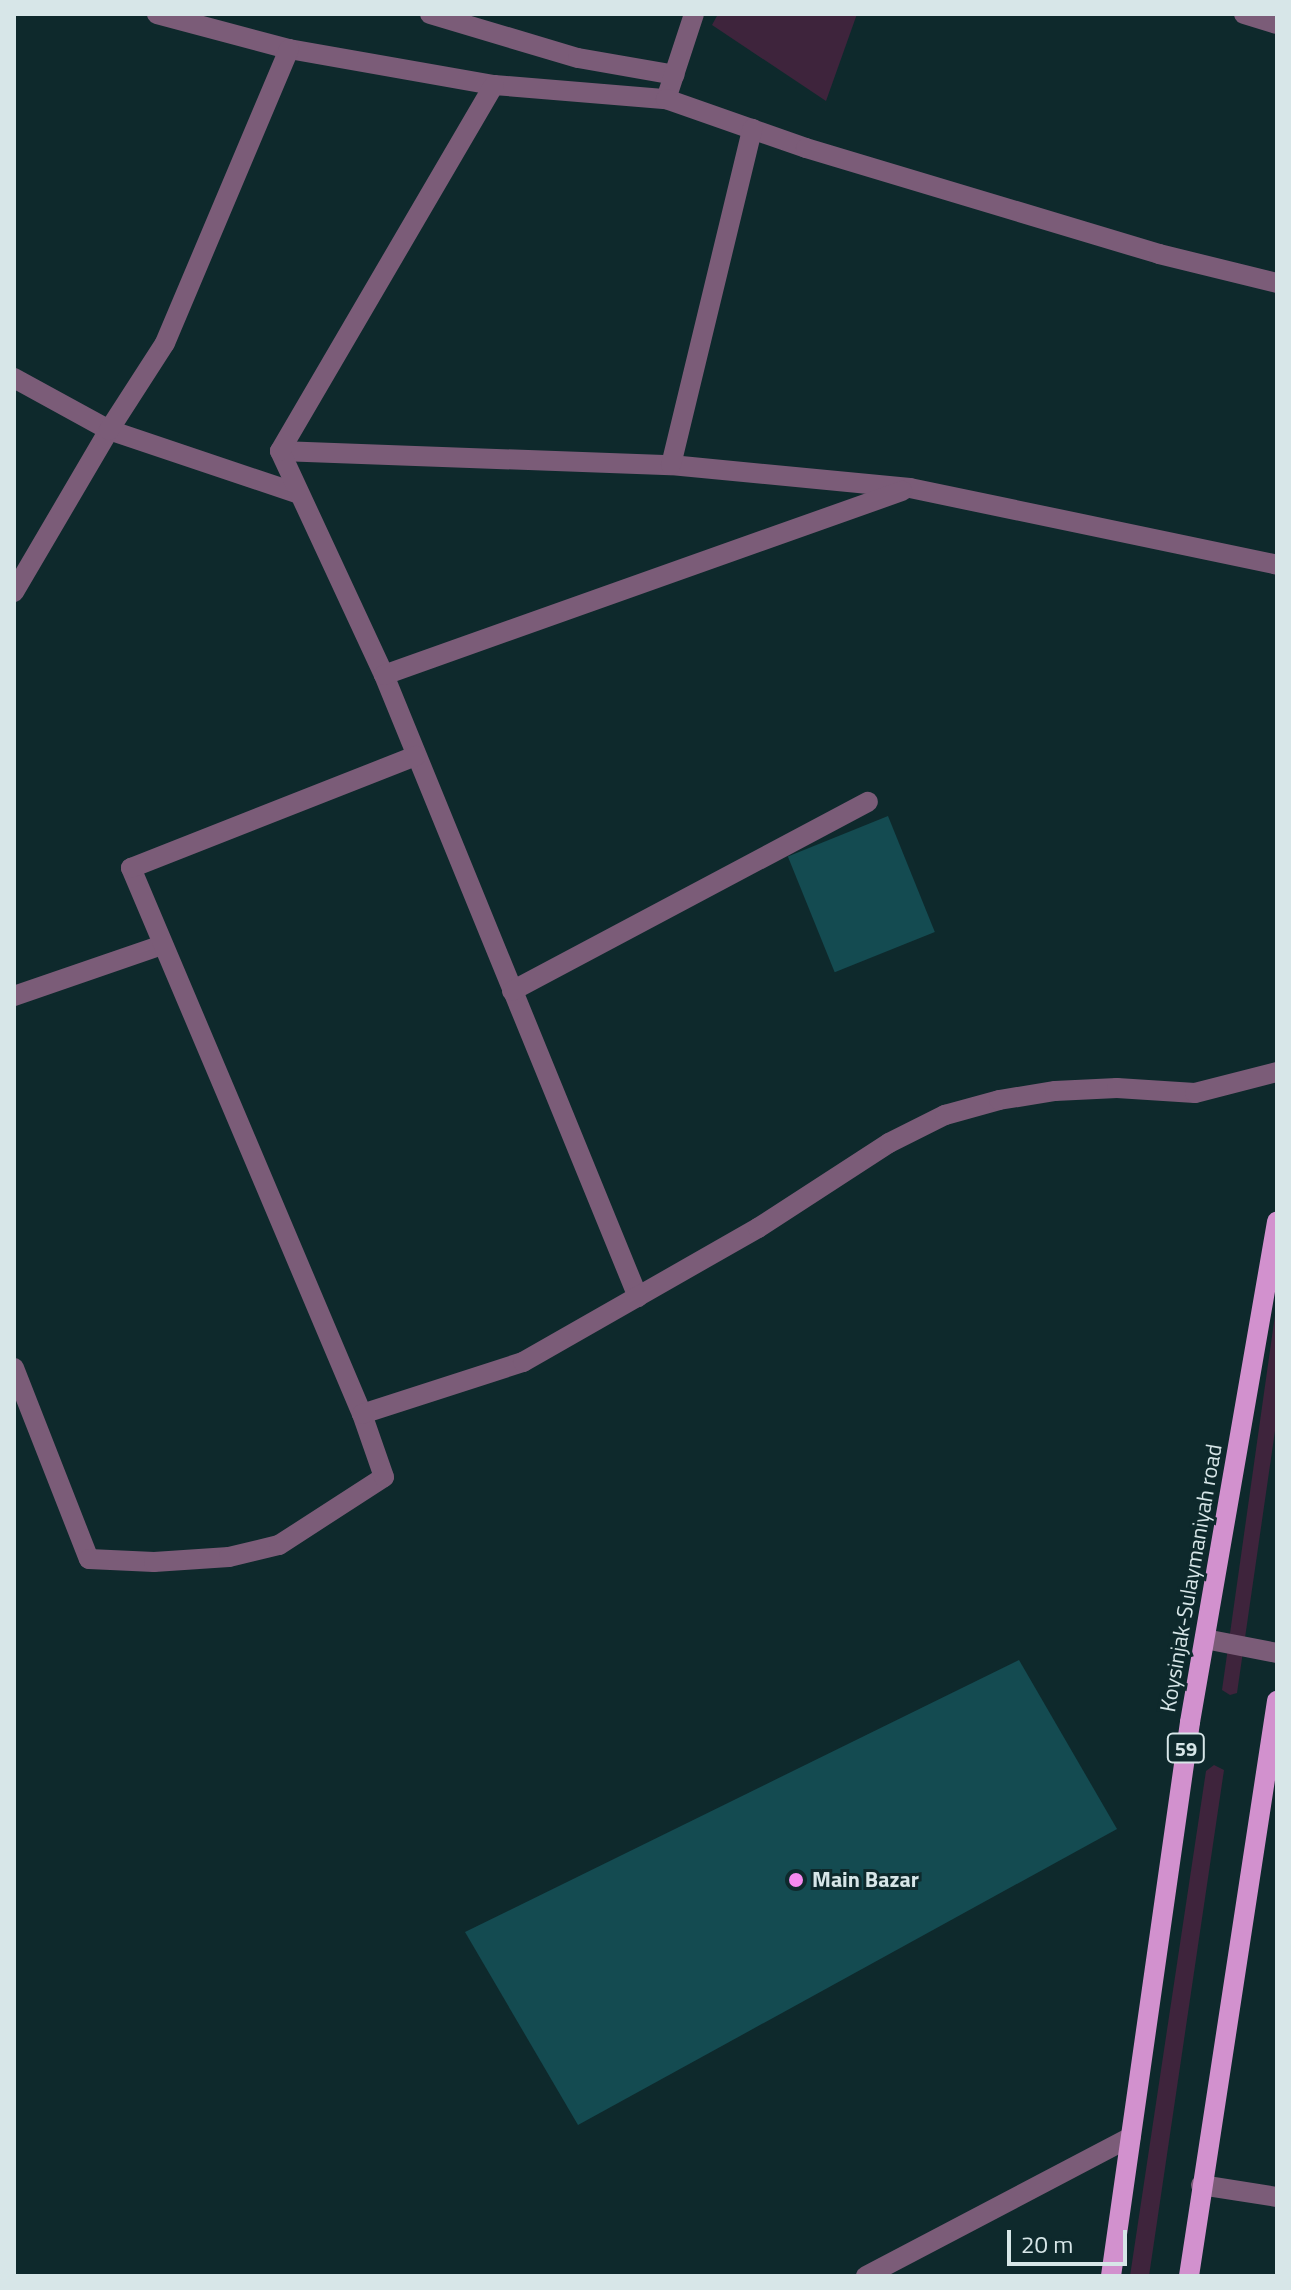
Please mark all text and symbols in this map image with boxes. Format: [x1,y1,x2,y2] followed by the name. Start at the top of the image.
[1154,1442,1228,1714] street label: Koysinjak-Sulaymaniyah road
[1166,1732,1206,1764] road number: 59
[812,1867,919,1893] place label: Main Bazar
[787,1871,805,1889] marker: Main Bazar
[1011,2214,1131,2264] scale bar
[1021,2226,1073,2262] text: 20 m

